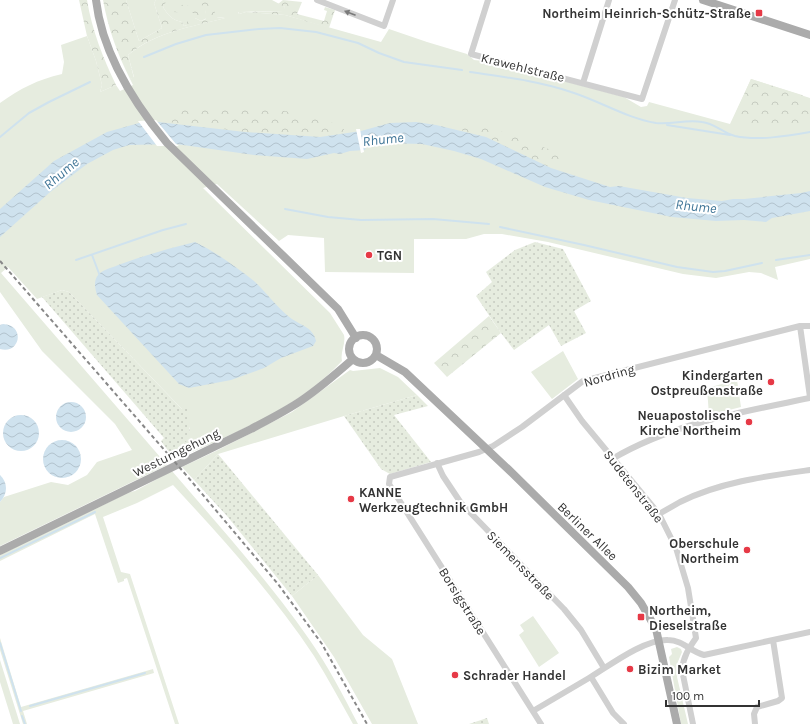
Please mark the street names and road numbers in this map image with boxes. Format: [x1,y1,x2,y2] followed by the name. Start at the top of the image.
[480,50,567,85] street label: Krawehlstraße
[582,361,637,390] street label: Nordring
[130,425,223,480] street label: Westumgehung
[601,447,667,526] street label: Sudetenstraße
[555,499,621,564] street label: Berliner Allee
[484,528,558,603] street label: Siemensstraße
[436,565,489,638] street label: Borsigstraße

